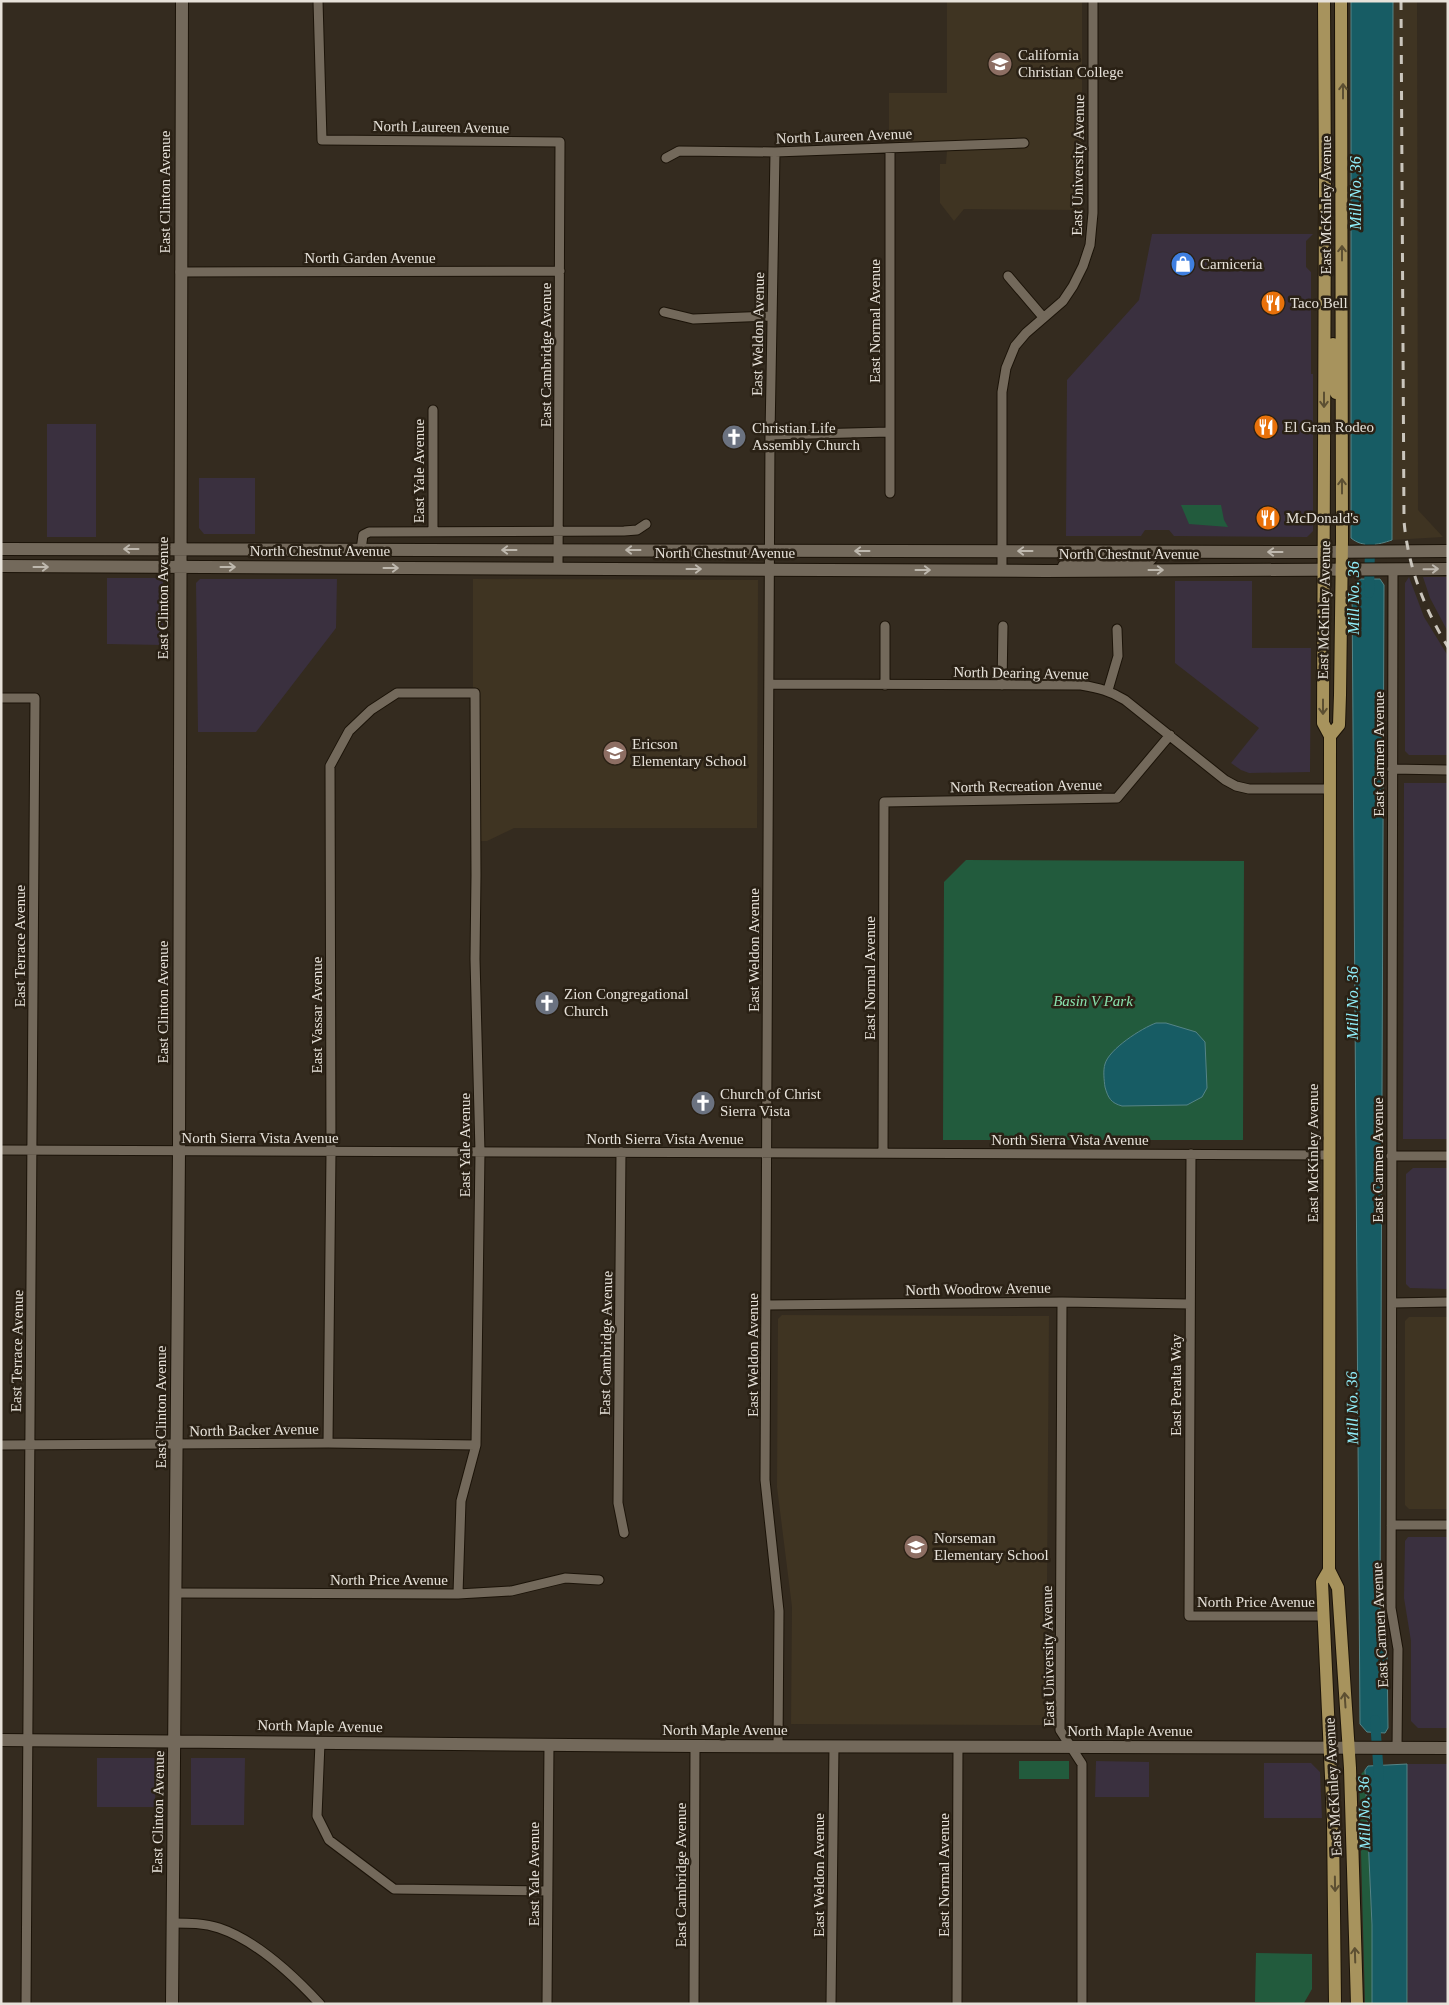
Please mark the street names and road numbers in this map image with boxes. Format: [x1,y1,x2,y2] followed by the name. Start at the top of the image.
[1069,94,1087,236] street label: East University Avenue
[373,118,510,136] street label: North Laureen Avenue
[776,126,913,146] street label: North Laureen Avenue
[157,130,173,254] street label: East Clinton Avenue
[1318,135,1334,274] street label: East McKinley Avenue
[304,250,436,266] street label: North Garden Avenue
[867,259,883,383] street label: East Normal Avenue
[749,272,767,396] street label: East Weldon Avenue
[538,282,554,427] street label: East Cambridge Avenue
[411,419,427,523] street label: East Yale Avenue
[155,536,171,660] street label: East Clinton Avenue
[1315,540,1333,680] street label: East McKinley Avenue
[250,543,391,559] street label: North Chestnut Avenue
[655,545,796,561] street label: North Chestnut Avenue
[1059,546,1200,562] street label: North Chestnut Avenue
[953,664,1089,682] street label: North Dearing Avenue
[1371,691,1387,817] street label: East Carmen Avenue
[950,777,1103,795] street label: North Recreation Avenue
[12,884,28,1007] street label: East Terrace Avenue
[746,888,762,1012] street label: East Weldon Avenue
[862,916,878,1040] street label: East Normal Avenue
[155,940,171,1064] street label: East Clinton Avenue
[309,956,325,1073] street label: East Vassar Avenue
[1305,1083,1321,1222] street label: East McKinley Avenue
[457,1093,473,1197] street label: East Yale Avenue
[1370,1097,1386,1223] street label: East Carmen Avenue
[181,1130,339,1146] street label: North Sierra Vista Avenue
[586,1131,744,1147] street label: North Sierra Vista Avenue
[991,1132,1149,1148] street label: North Sierra Vista Avenue
[597,1270,615,1415] street label: East Cambridge Avenue
[905,1280,1051,1298] street label: North Woodrow Avenue
[8,1289,26,1412] street label: East Terrace Avenue
[745,1293,761,1417] street label: East Weldon Avenue
[1168,1334,1184,1436] street label: East Peralta Way
[153,1345,169,1469] street label: East Clinton Avenue
[189,1421,319,1439] street label: North Backer Avenue
[1369,1562,1391,1688] street label: East Carmen Avenue
[330,1572,448,1588] street label: North Price Avenue
[1039,1585,1057,1727] street label: East University Avenue
[1197,1594,1315,1610] street label: North Price Avenue
[257,1717,383,1735] street label: North Maple Avenue
[1321,1717,1345,1857] street label: East McKinley Avenue
[662,1722,788,1738] street label: North Maple Avenue
[1067,1723,1193,1739] street label: North Maple Avenue
[149,1750,167,1874] street label: East Clinton Avenue
[673,1802,689,1947] street label: East Cambridge Avenue
[811,1813,827,1937] street label: East Weldon Avenue
[936,1813,952,1937] street label: East Normal Avenue
[526,1822,542,1926] street label: East Yale Avenue

